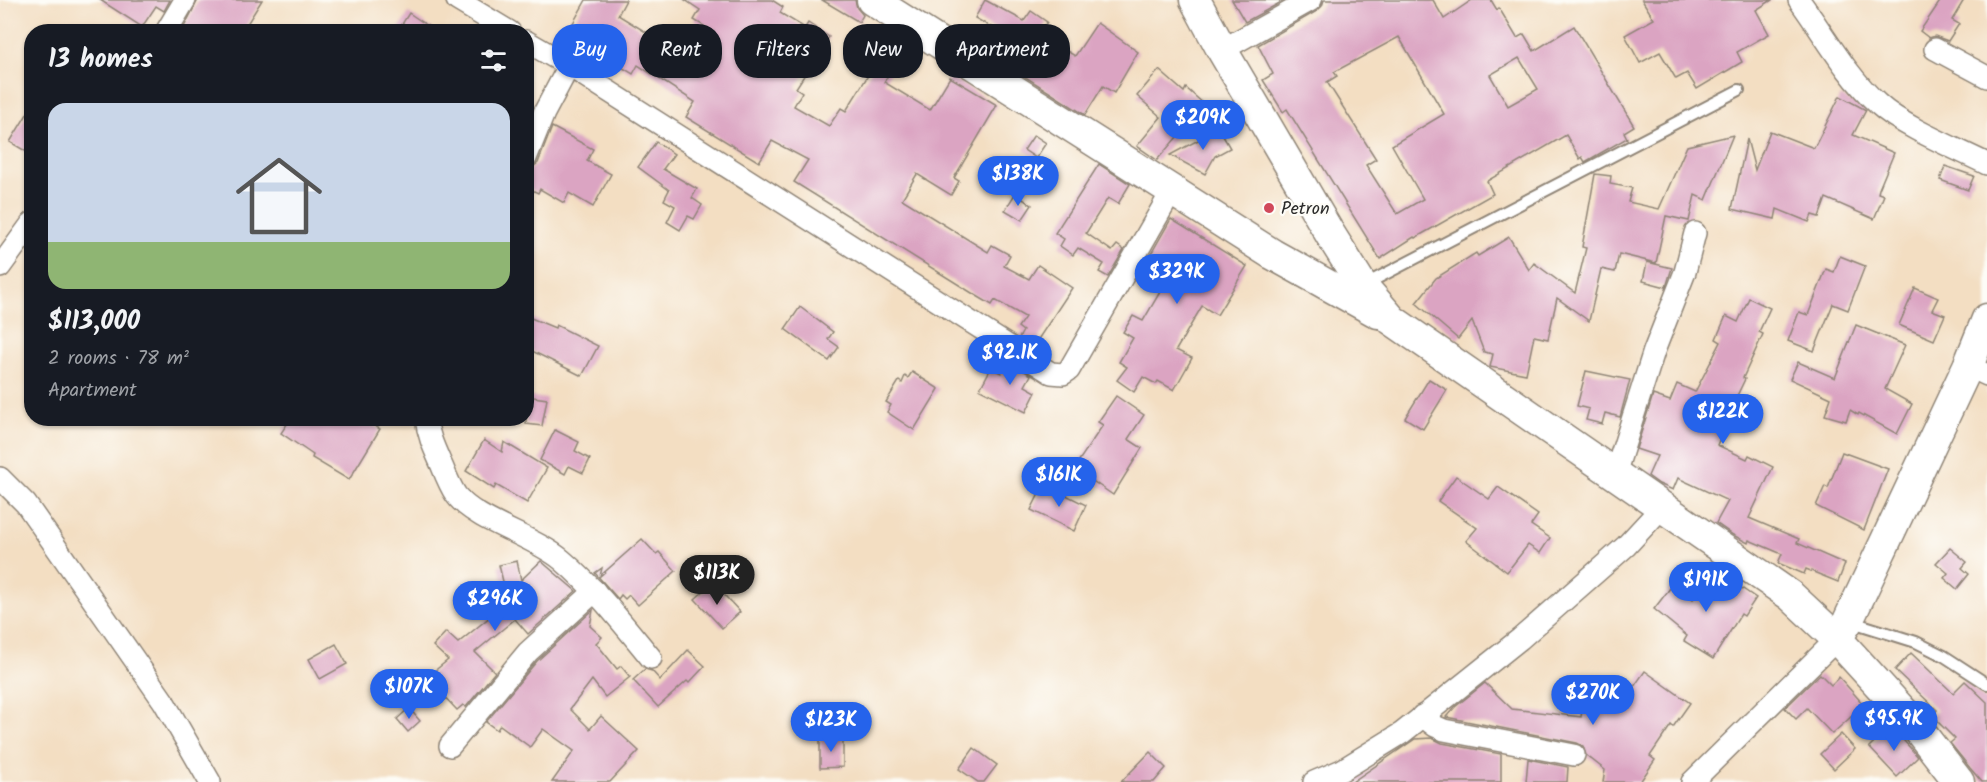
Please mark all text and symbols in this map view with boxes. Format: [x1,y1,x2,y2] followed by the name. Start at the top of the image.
[552,24,627,78] chip: Buy
[639,24,722,78] chip: Rent
[734,24,831,78] chip: Filters
[843,24,923,78] chip: New
[935,24,1070,78] chip: Apartment
[48,39,153,81] text: 13 homes
[477,44,510,77] icon: filters
[1161,100,1245,151] pin: $209K
[1175,103,1231,135] text: $209K
[225,142,333,250] icon: home
[976,156,1060,207] pin: $138K
[992,159,1044,191] text: $138K
[1281,195,1330,224] place label: Petron
[1262,201,1276,215] marker: Petron
[1135,254,1219,305] pin: $329K
[1149,257,1205,289] text: $329K
[48,301,140,343] text: $113,000
[961,335,1059,386] pin: $92.1K
[982,338,1038,370] text: $92.1K
[48,343,189,375] text: 2 rooms · 78 m²
[48,375,137,407] text: Apartment
[1681,394,1765,445] pin: $122K
[1696,397,1750,429] text: $122K
[1017,457,1101,508] pin: $161K
[1036,460,1082,492] text: $161K
[675,555,759,606] pin: $113K
[694,558,740,590] text: $113K
[1664,562,1748,613] pin: $191K
[1683,565,1729,597] text: $191K
[453,581,537,632] pin: $296K
[467,584,523,616] text: $296K
[367,669,451,720] pin: $107K
[384,672,434,704] text: $107K
[1551,675,1635,726] pin: $270K
[1565,678,1621,710] text: $270K
[1845,701,1943,752] pin: $95.9K
[789,702,873,753] pin: $123K
[1865,704,1923,736] text: $95.9K
[805,705,857,737] text: $123K

